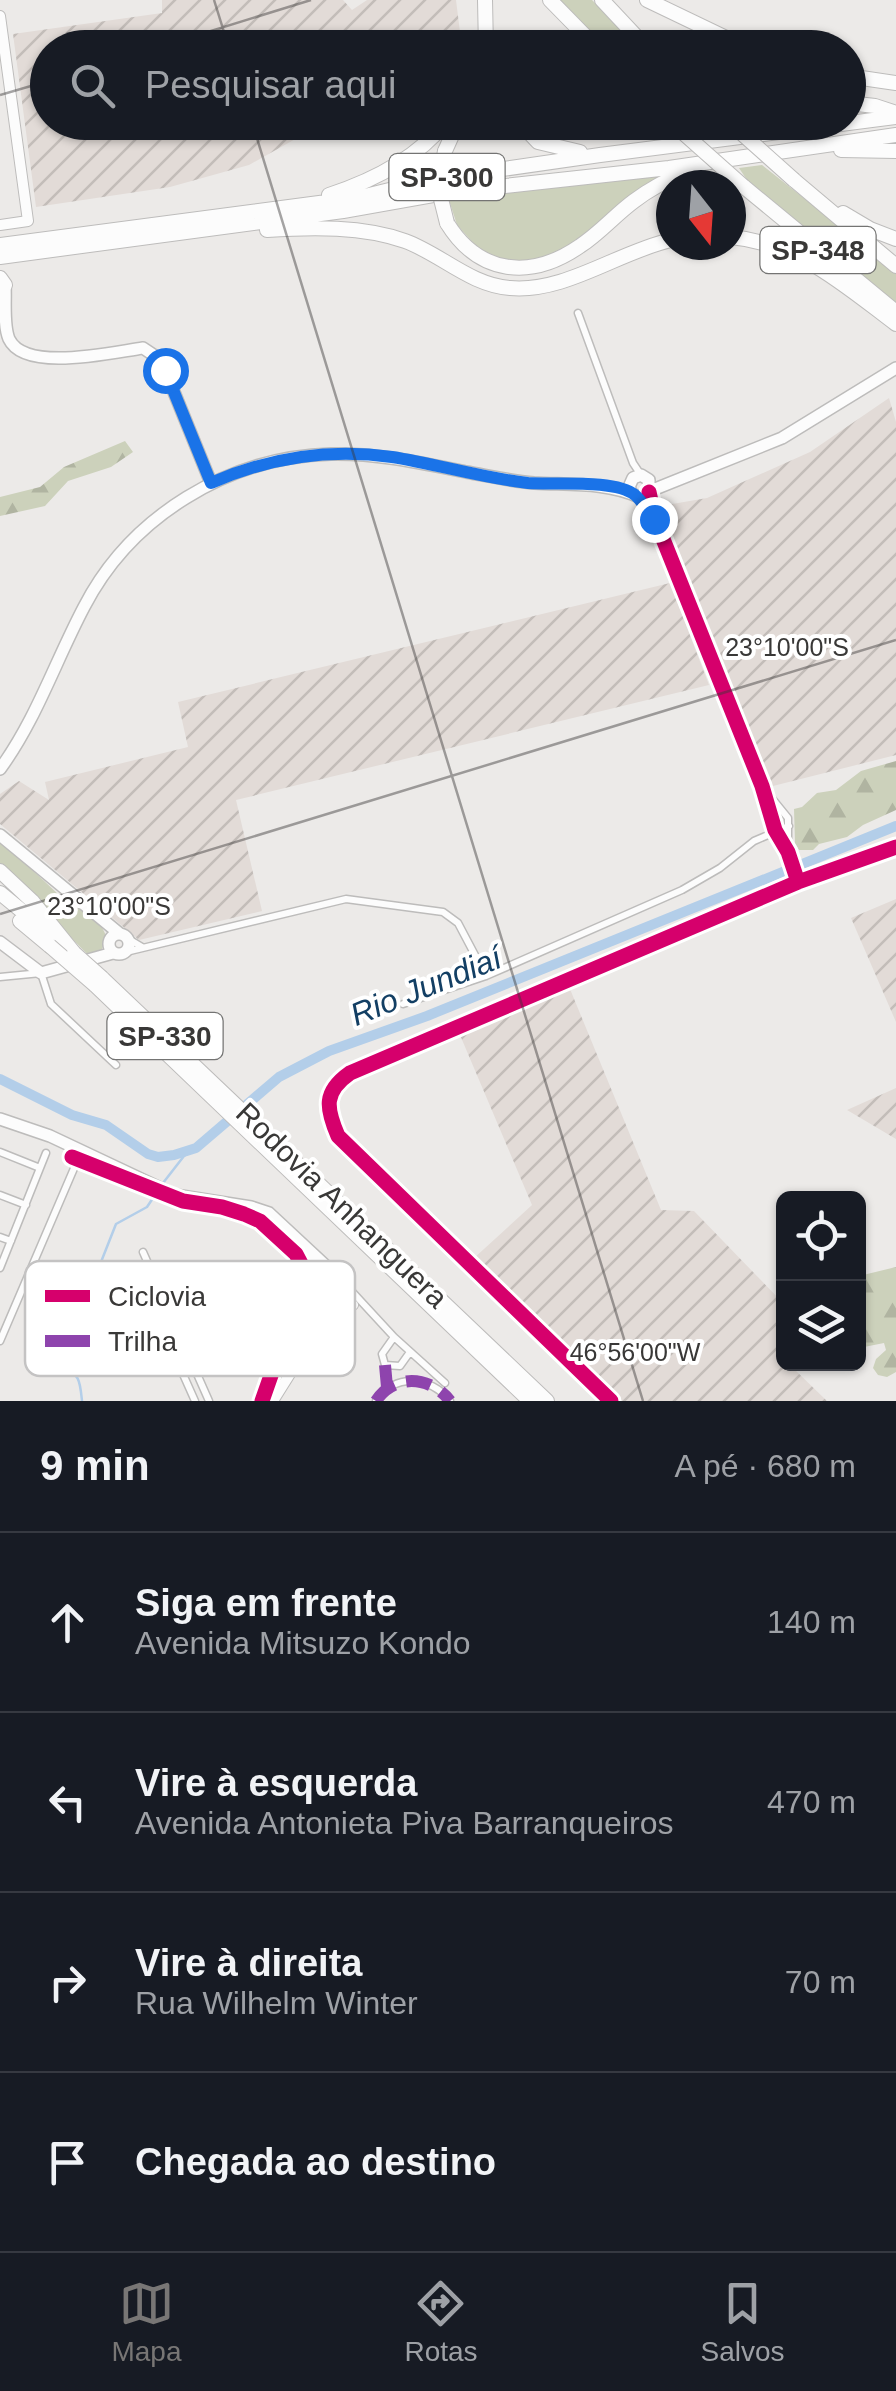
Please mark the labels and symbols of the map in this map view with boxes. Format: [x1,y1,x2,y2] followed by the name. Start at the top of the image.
[390,154,504,200] road number: SP-300
[656,170,746,260] north arrow
[760,227,876,273] road number: SP-348
[143,348,189,394] route start
[632,497,678,543] route end
[725,633,849,661] text: 23°10'00"S
[47,892,171,920] text: 23°10'00"S
[345,938,510,1033] water label: Rio Jundiaí
[108,1013,222,1059] road number: SP-330
[230,1096,454,1314] street label: Rodovia Anhanguera
[25,1261,355,1376] legend
[108,1281,206,1312] text: Ciclovia
[108,1326,177,1357] text: Trilha
[570,1338,701,1366] text: 46°56'00"W

